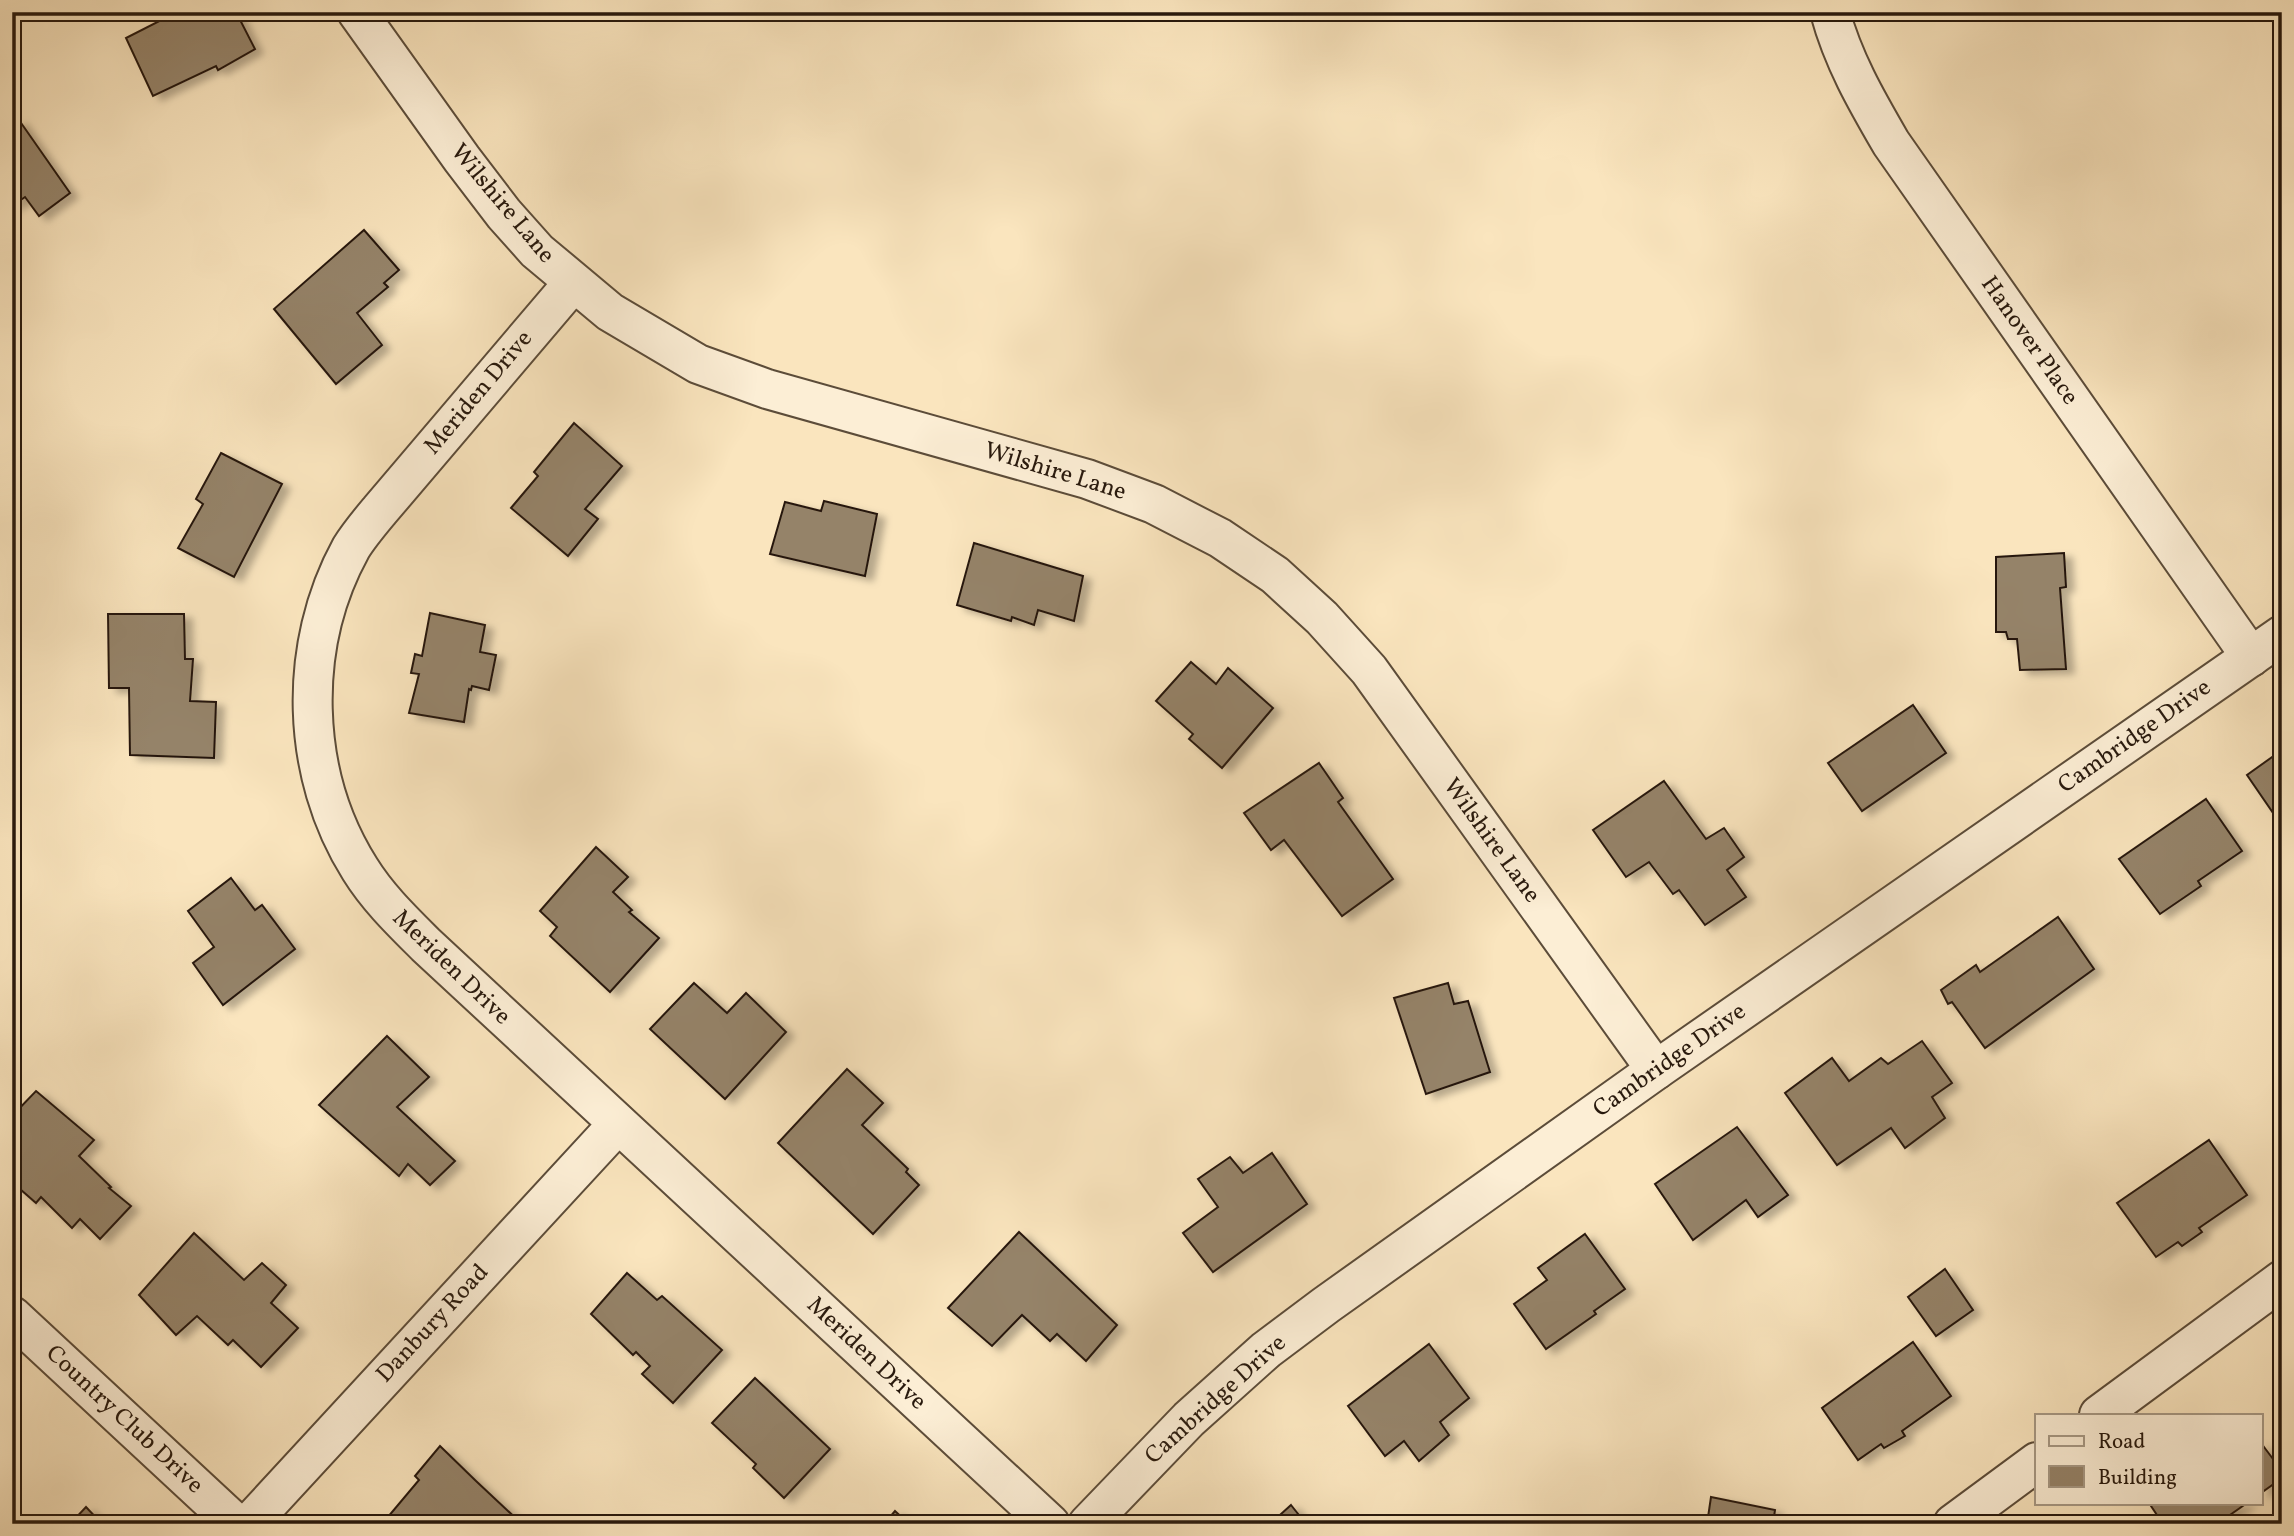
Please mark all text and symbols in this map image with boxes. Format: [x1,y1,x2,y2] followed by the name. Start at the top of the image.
[442,137,562,271] street label: Wilshire Lane
[1972,270,2086,412] street label: Hanover Place
[417,323,541,463] street label: Meriden Drive
[980,434,1130,510] street label: Wilshire Lane
[2052,671,2218,803] street label: Cambridge Drive
[1434,772,1548,910] street label: Wilshire Lane
[384,903,518,1033] street label: Meriden Drive
[1587,995,1753,1127] street label: Cambridge Drive
[369,1257,497,1391] street label: Danbury Road
[798,1289,934,1419] street label: Meriden Drive
[1138,1327,1294,1473] street label: Cambridge Drive
[38,1338,210,1502] street label: Country Club Drive
[2035,1414,2262,1504] legend
[2098,1428,2145,1457] text: Road
[2098,1464,2177,1493] text: Building

